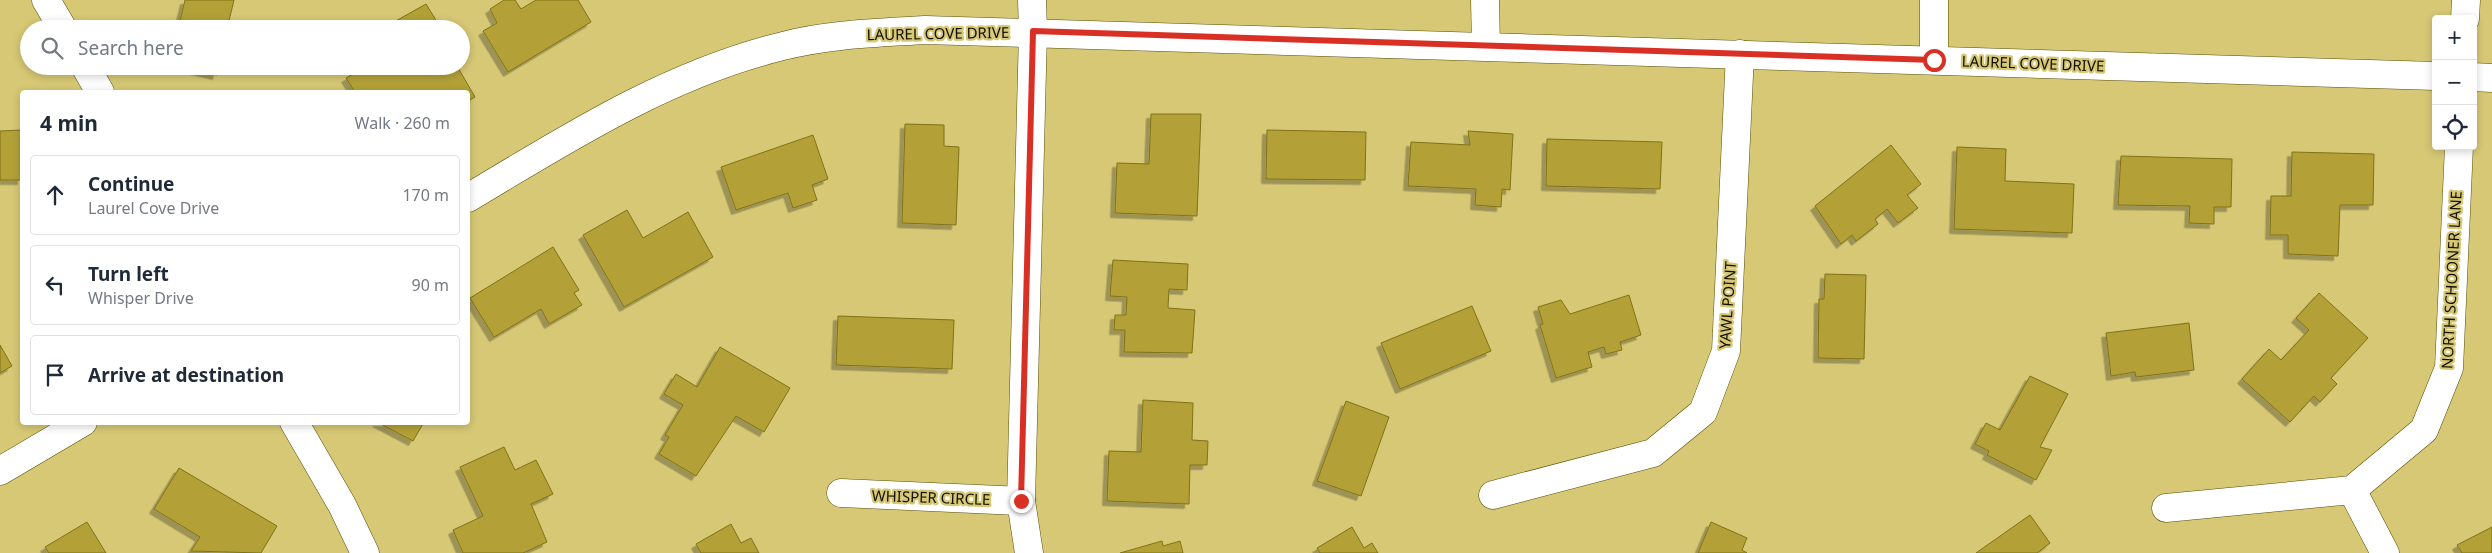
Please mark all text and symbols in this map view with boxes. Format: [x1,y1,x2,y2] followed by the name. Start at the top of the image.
[2432,15,2477,150] map controls
[2432,15,2477,60] button: +
[20,20,470,75] search box
[867,22,1009,44] street label: LAUREL COVE DRIVE
[38,34,66,62] icon: search
[78,35,184,61] text: Search here
[1923,49,1946,72] route start
[1961,51,2105,75] street label: LAUREL COVE DRIVE
[2432,60,2477,105] button: −
[2432,105,2477,150] button: locate
[40,109,98,137] text: 4 min
[355,112,450,134] text: Walk · 260 m
[88,171,174,197] text: Continue
[41,181,69,209] icon: ahead
[402,184,449,206] text: 170 m
[2436,190,2466,370] street label: NORTH SCHOONER LANE
[88,197,219,219] text: Laurel Cove Drive
[1714,260,1740,350] street label: YAWL POINT
[88,261,169,287] text: Turn left
[41,271,69,299] icon: left
[412,274,449,296] text: 90 m
[88,287,194,309] text: Whisper Drive
[41,361,69,389] icon: arrive
[88,362,284,388] text: Arrive at destination
[871,485,991,509] street label: WHISPER CIRCLE
[1010,490,1033,513] route end

